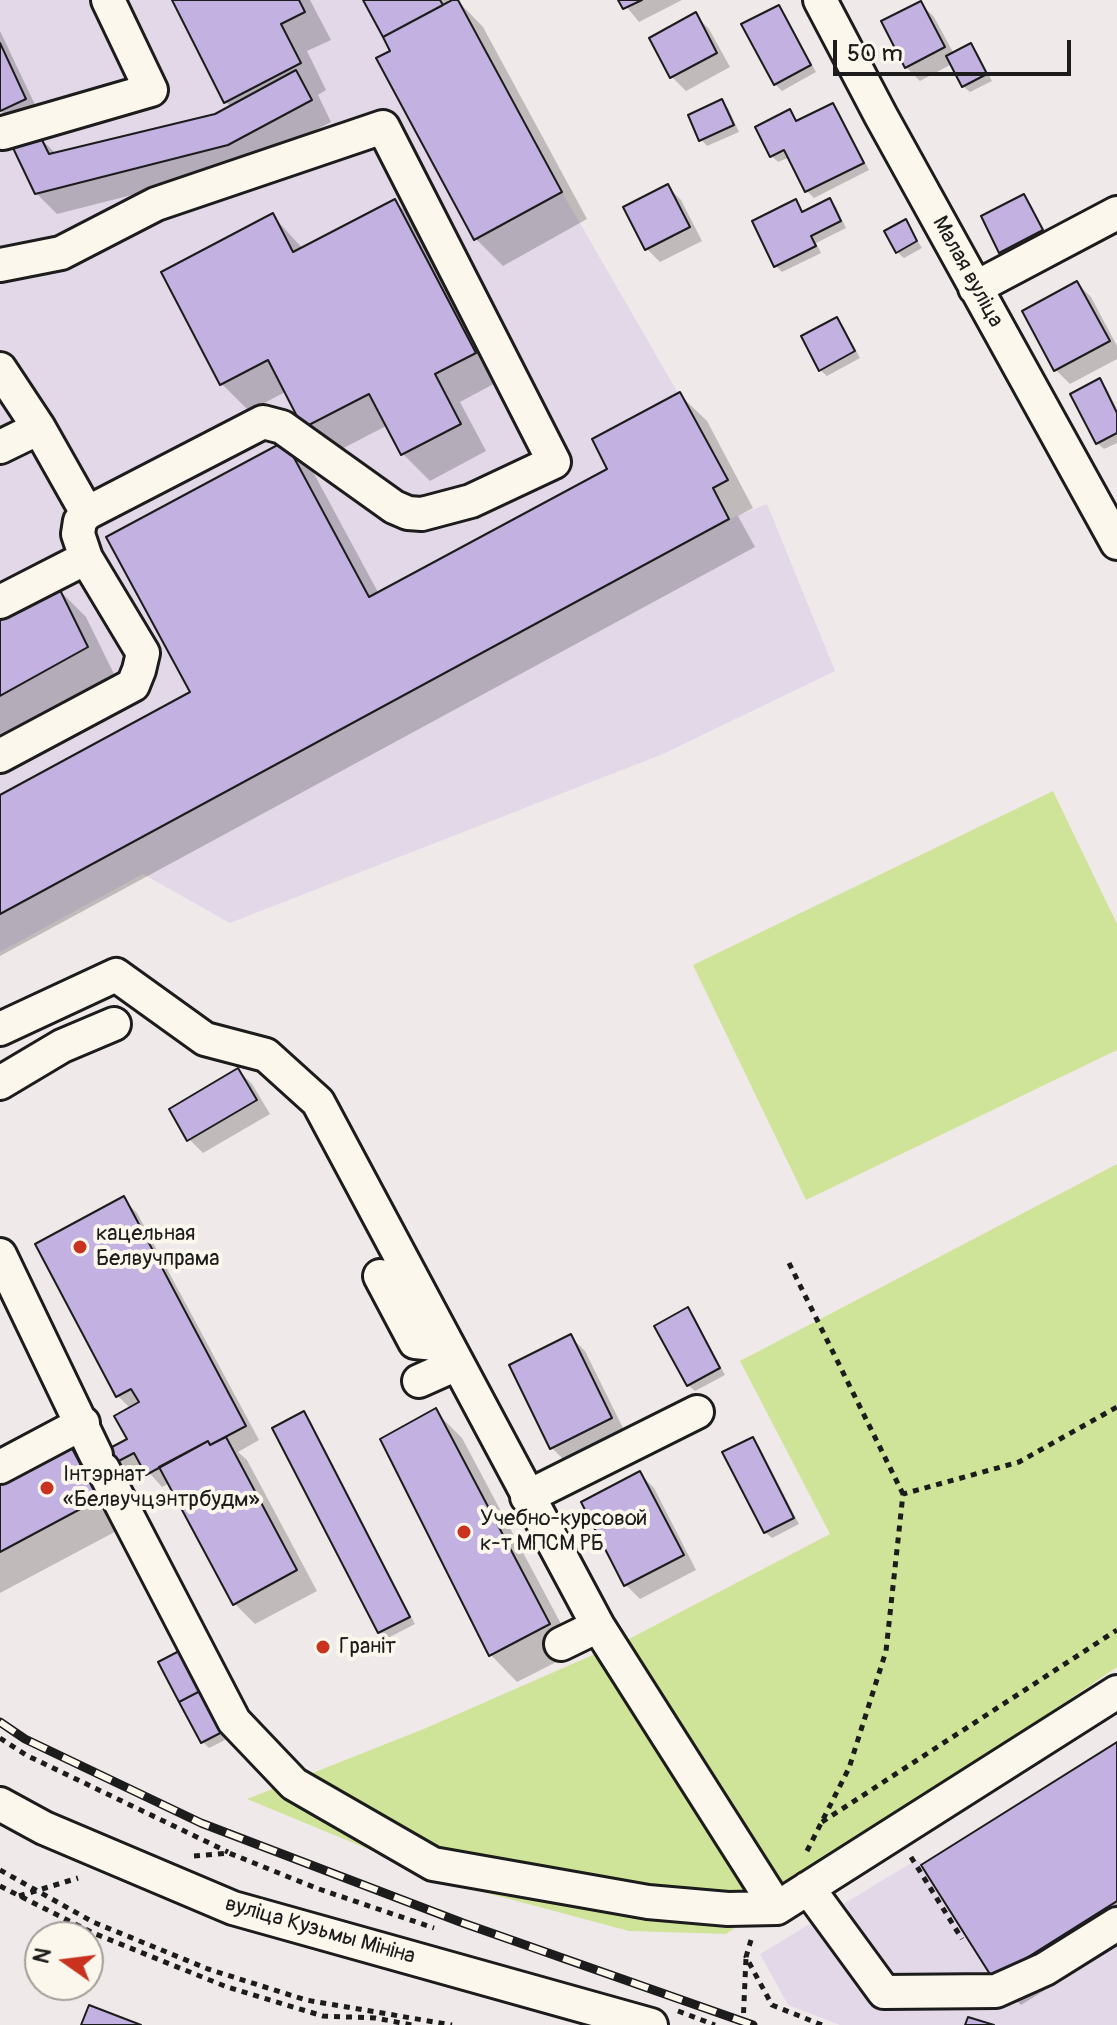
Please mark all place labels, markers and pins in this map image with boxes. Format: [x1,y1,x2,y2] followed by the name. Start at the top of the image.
[96,1221,219,1272] place label: кацельная Белвучпрама
[71,1238,89,1256] marker: кацельная Белвучпрама
[63,1462,260,1514] place label: Інтэрнат «Белвучцэнтрбудм»
[38,1479,56,1497] marker: Інтэрнат «Белвучцэнтрбудм»
[480,1506,647,1558] place label: Учебно-курсовой к-т МПСМ РБ
[455,1523,473,1541] marker: Учебно-курсовой к-т МПСМ РБ
[339,1634,396,1660] place label: Граніт
[314,1638,332,1656] marker: Граніт

